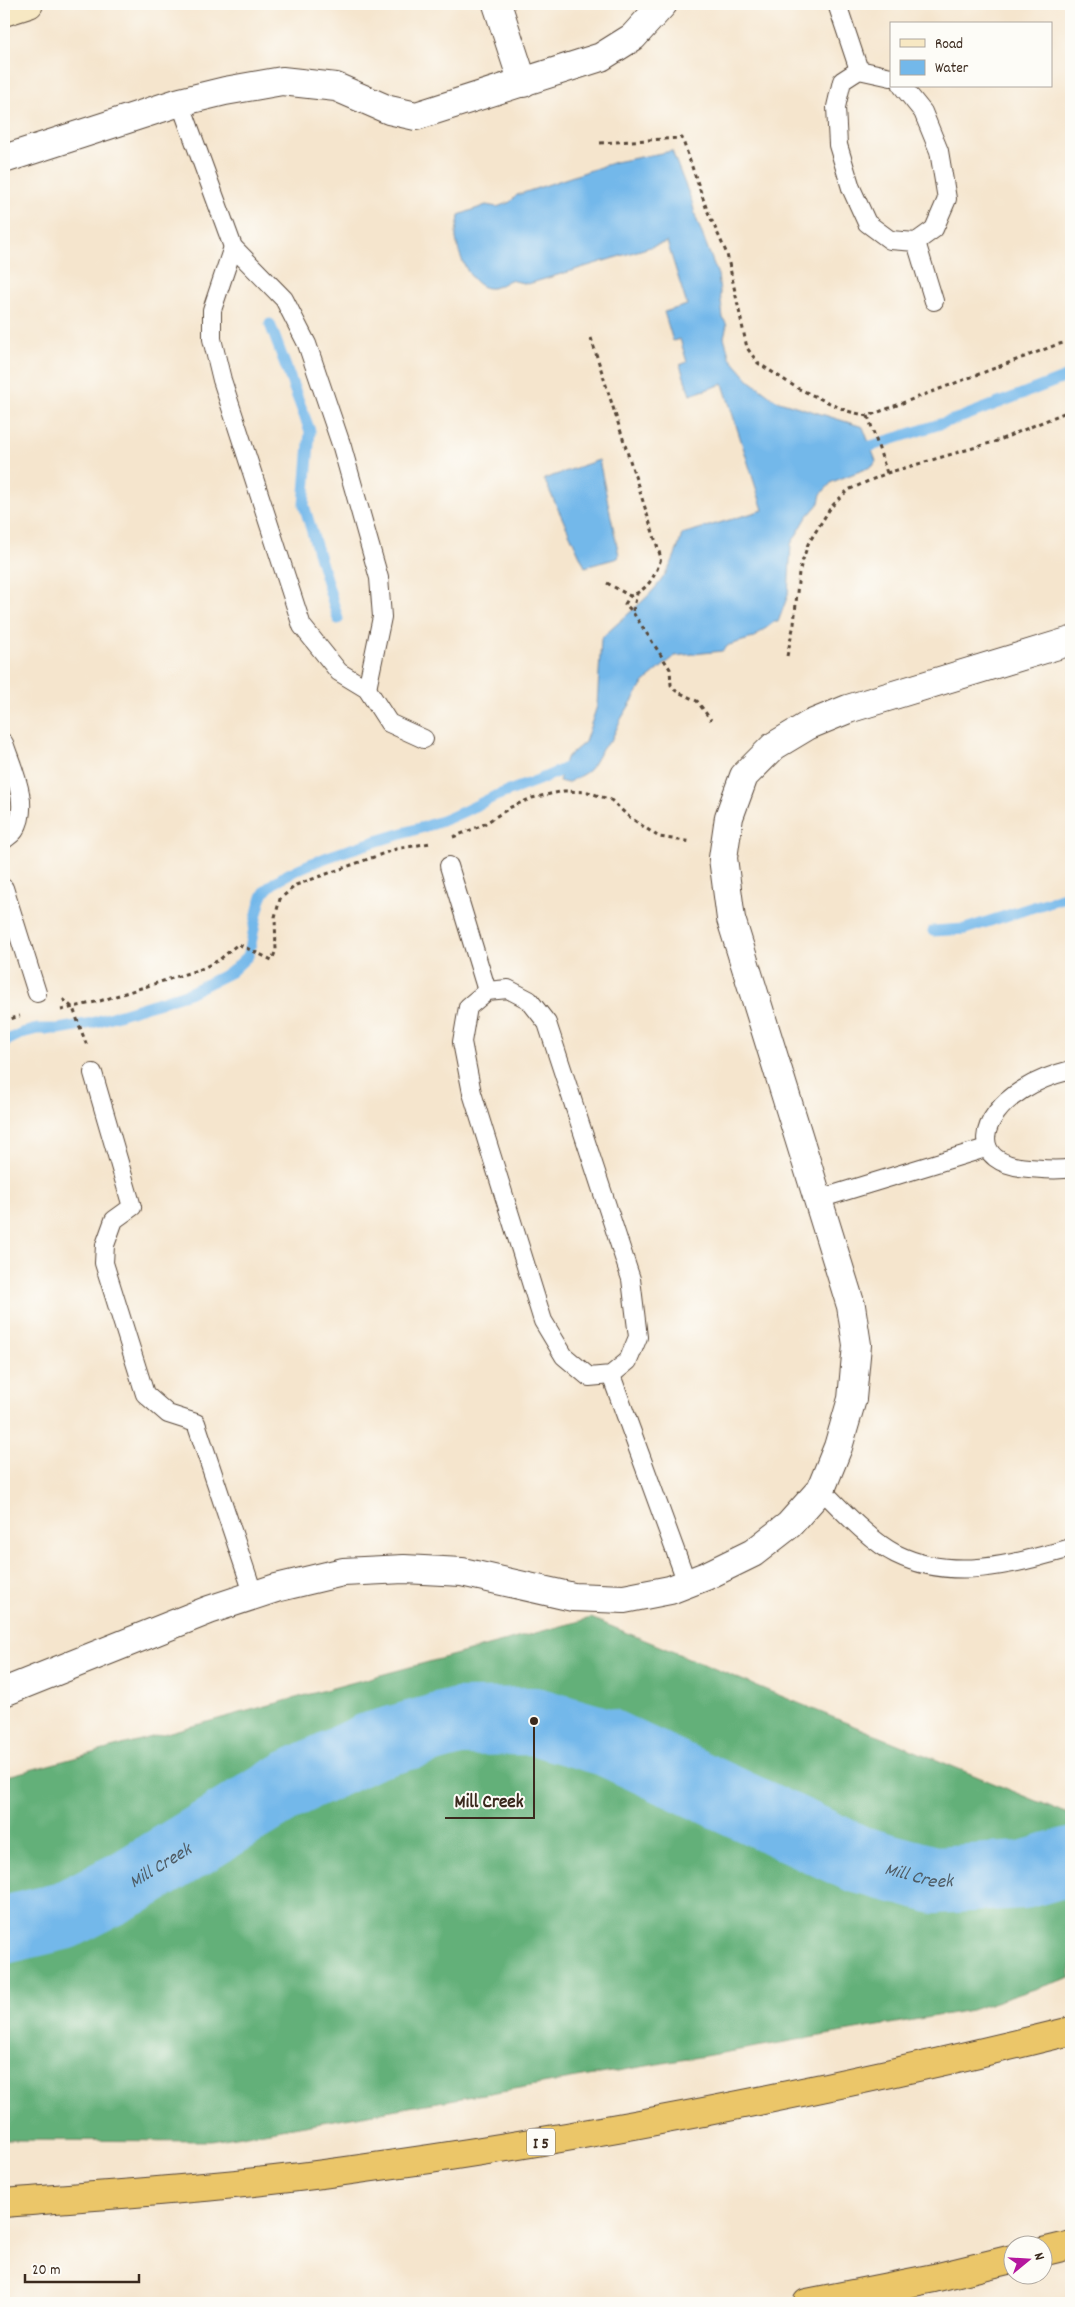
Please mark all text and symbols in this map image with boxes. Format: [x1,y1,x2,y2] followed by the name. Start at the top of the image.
[890,22,1052,88] legend
[935,34,963,56] text: Road
[935,58,969,80] text: Water
[445,1784,534,1818] callout: Mill Creek
[455,1790,524,1817] text: Mill Creek
[125,1837,199,1897] water label: Mill Creek
[881,1857,956,1897] water label: Mill Creek
[527,2128,555,2156] road number: I 5
[1002,2234,1052,2284] north arrow
[1028,2250,1049,2263] text: N
[25,2252,139,2284] scale bar
[32,2260,60,2282] text: 20 m

